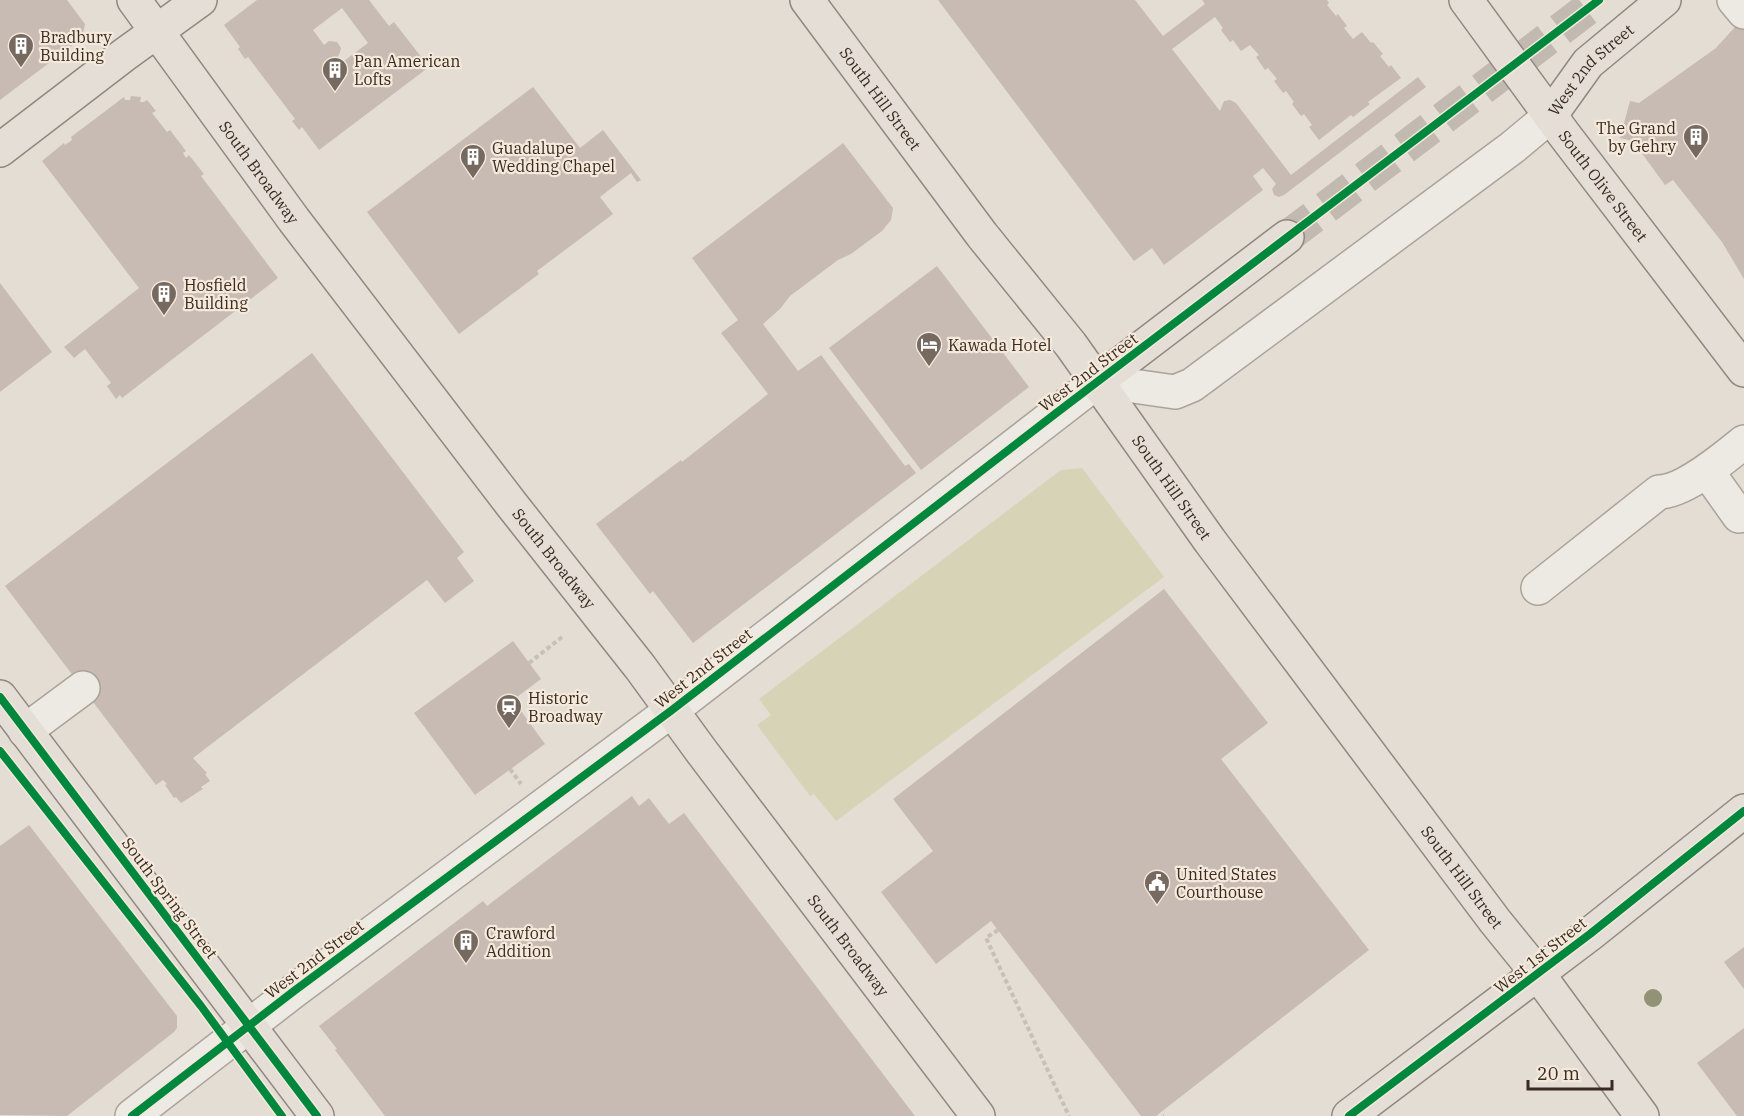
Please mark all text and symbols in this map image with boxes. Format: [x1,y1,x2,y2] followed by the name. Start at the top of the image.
[1543,19,1638,120] street label: West 2nd Street
[40,27,112,65] place label: Bradbury Building
[6,31,36,69] building icon: Bradbury Building
[836,43,926,155] street label: South Hill Street
[354,51,461,89] place label: Pan American Lofts
[320,55,350,93] building icon: Pan American Lofts
[215,117,304,228] street label: South Broadway
[1596,118,1676,156] place label: The Grand by Gehry
[1681,122,1711,160] building icon: The Grand by Gehry
[1554,126,1652,246] street label: South Olive Street
[492,138,615,176] place label: Guadalupe Wedding Chapel
[458,142,488,180] building icon: Guadalupe Wedding Chapel
[184,275,248,313] place label: Hosfield Building
[149,279,179,317] building icon: Hosfield Building
[1035,328,1142,416] street label: West 2nd Street
[914,330,944,368] hotel icon: Kawada Hotel
[948,335,1052,355] place label: Kawada Hotel
[1128,431,1216,544] street label: South Hill Street
[508,504,600,613] street label: South Broadway
[650,623,756,712] street label: West 2nd Street
[528,688,603,726] place label: Historic Broadway
[494,692,524,730] station icon: Historic Broadway
[1417,822,1507,933] street label: South Hill Street
[118,833,222,963] street label: South Spring Street
[1176,864,1277,902] place label: United States Courthouse
[1142,868,1172,906] public building icon: United States Courthouse
[803,890,894,1000] street label: South Broadway
[1490,912,1591,997] street label: West 1st Street
[261,915,368,1003] street label: West 2nd Street
[486,923,556,961] place label: Crawford Addition
[451,927,481,965] building icon: Crawford Addition
[1528,1053,1612,1091] scale bar
[1537,1062,1580,1085] text: 20 m

